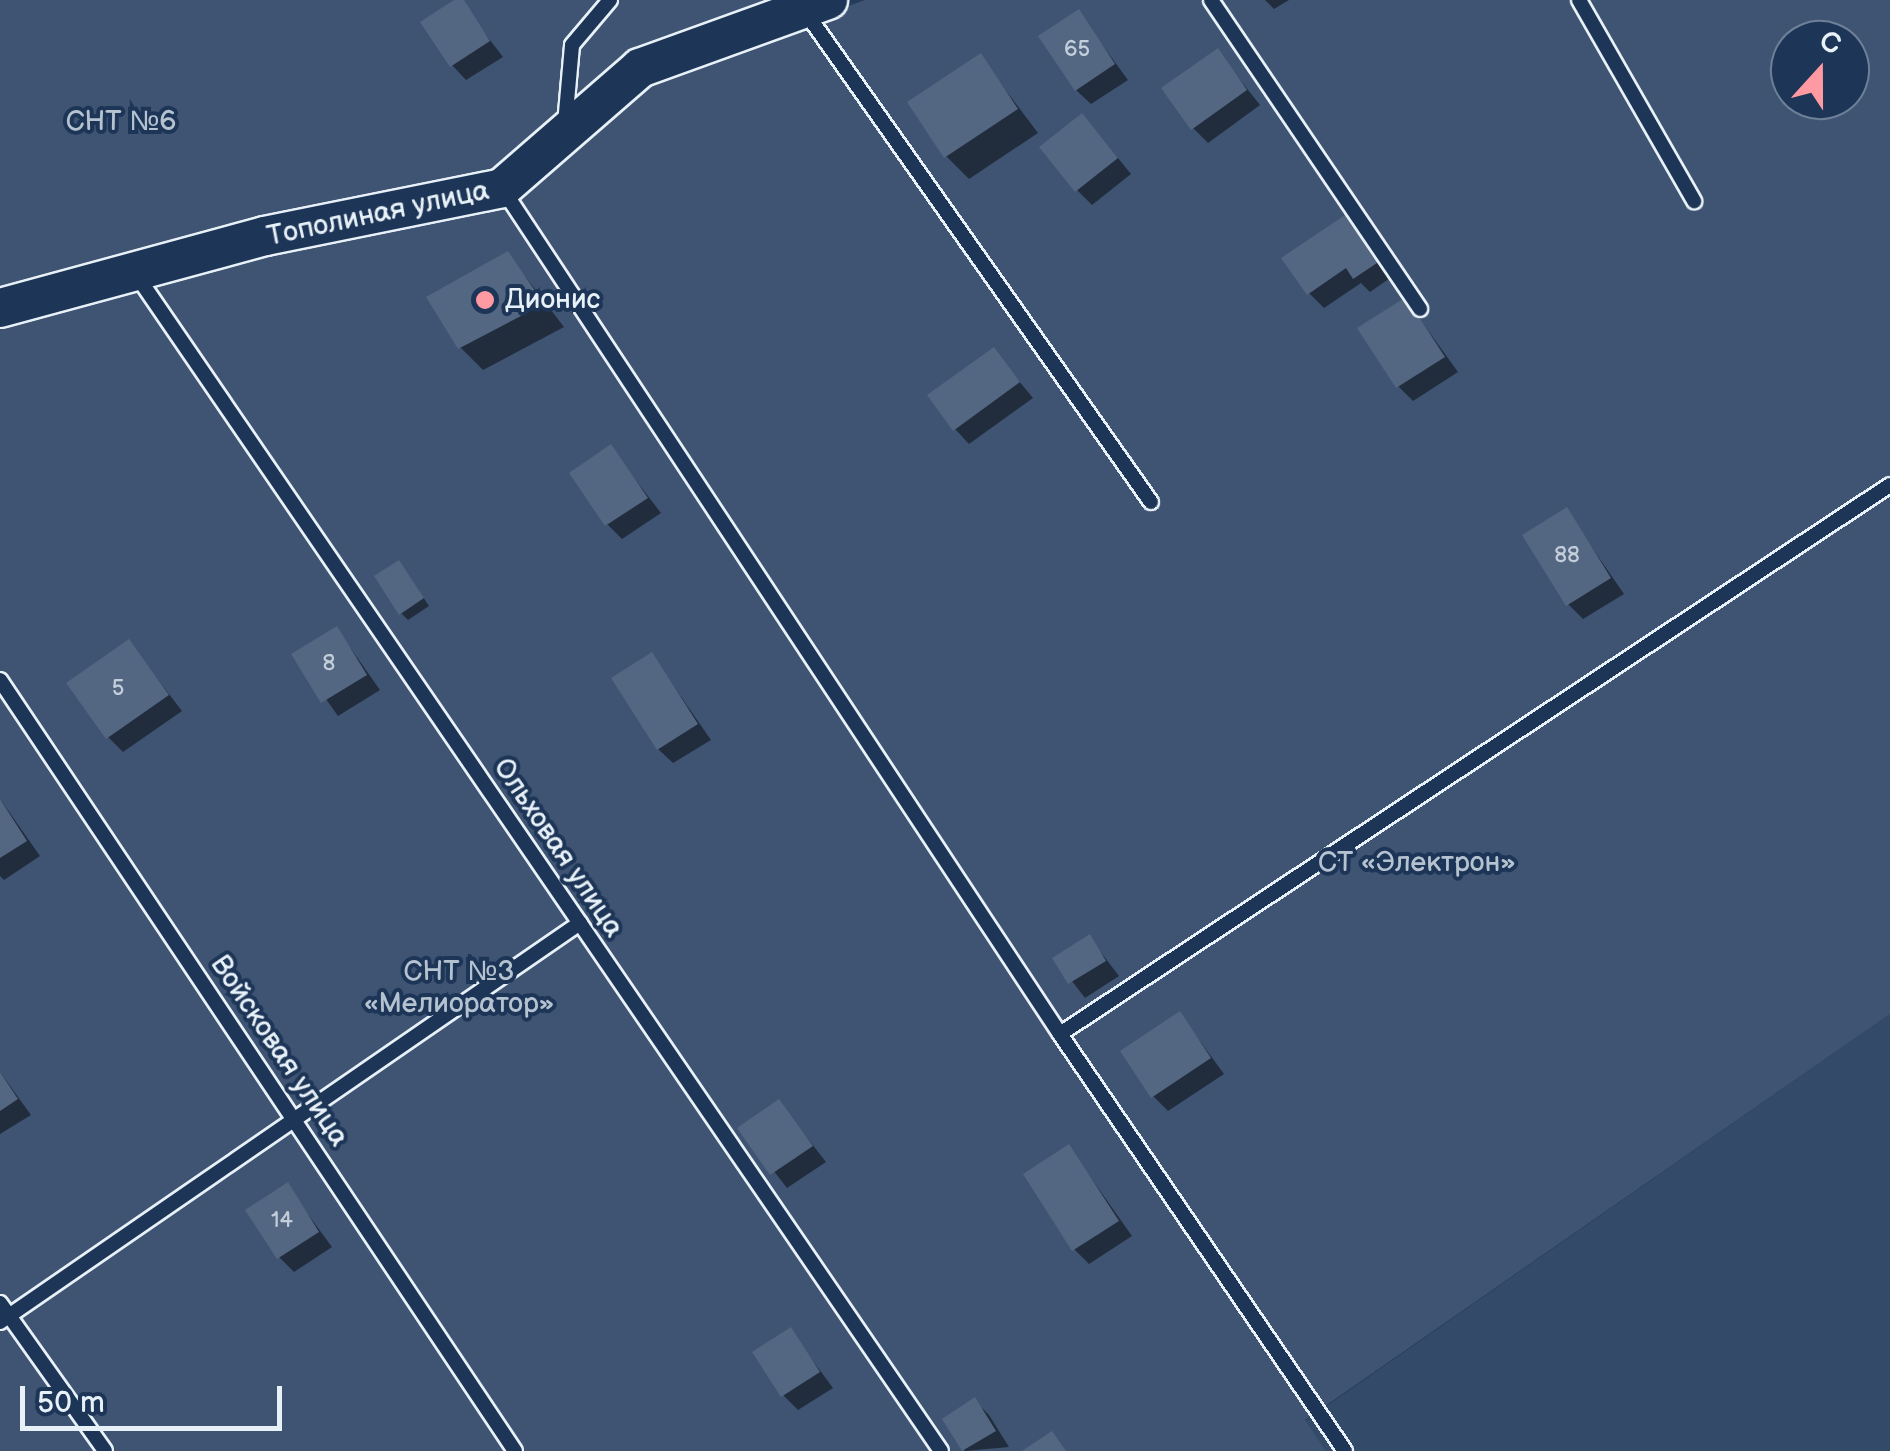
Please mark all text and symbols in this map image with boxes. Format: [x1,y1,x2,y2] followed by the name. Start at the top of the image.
[1770,20,1870,120] north arrow
[1815,25,1845,62] text: С
[1064,37,1090,63] house number: 65
[66,105,176,139] park label: СНТ №6
[264,174,492,254] street label: Тополиная улица
[505,283,600,317] place label: Дионис
[474,289,496,311] marker: Дионис
[1554,543,1580,569] house number: 88
[323,651,335,677] house number: 8
[112,676,124,702] house number: 5
[486,752,630,944] street label: Ольховая улица
[1318,846,1516,880] park label: СТ «Электрон»
[203,949,355,1153] street label: Войсковая улица
[364,955,554,1021] park label: СНТ №3 «Мелиоратор»
[271,1208,293,1234] house number: 14
[25,1366,288,1428] scale bar
[37,1385,105,1421] text: 50 m

